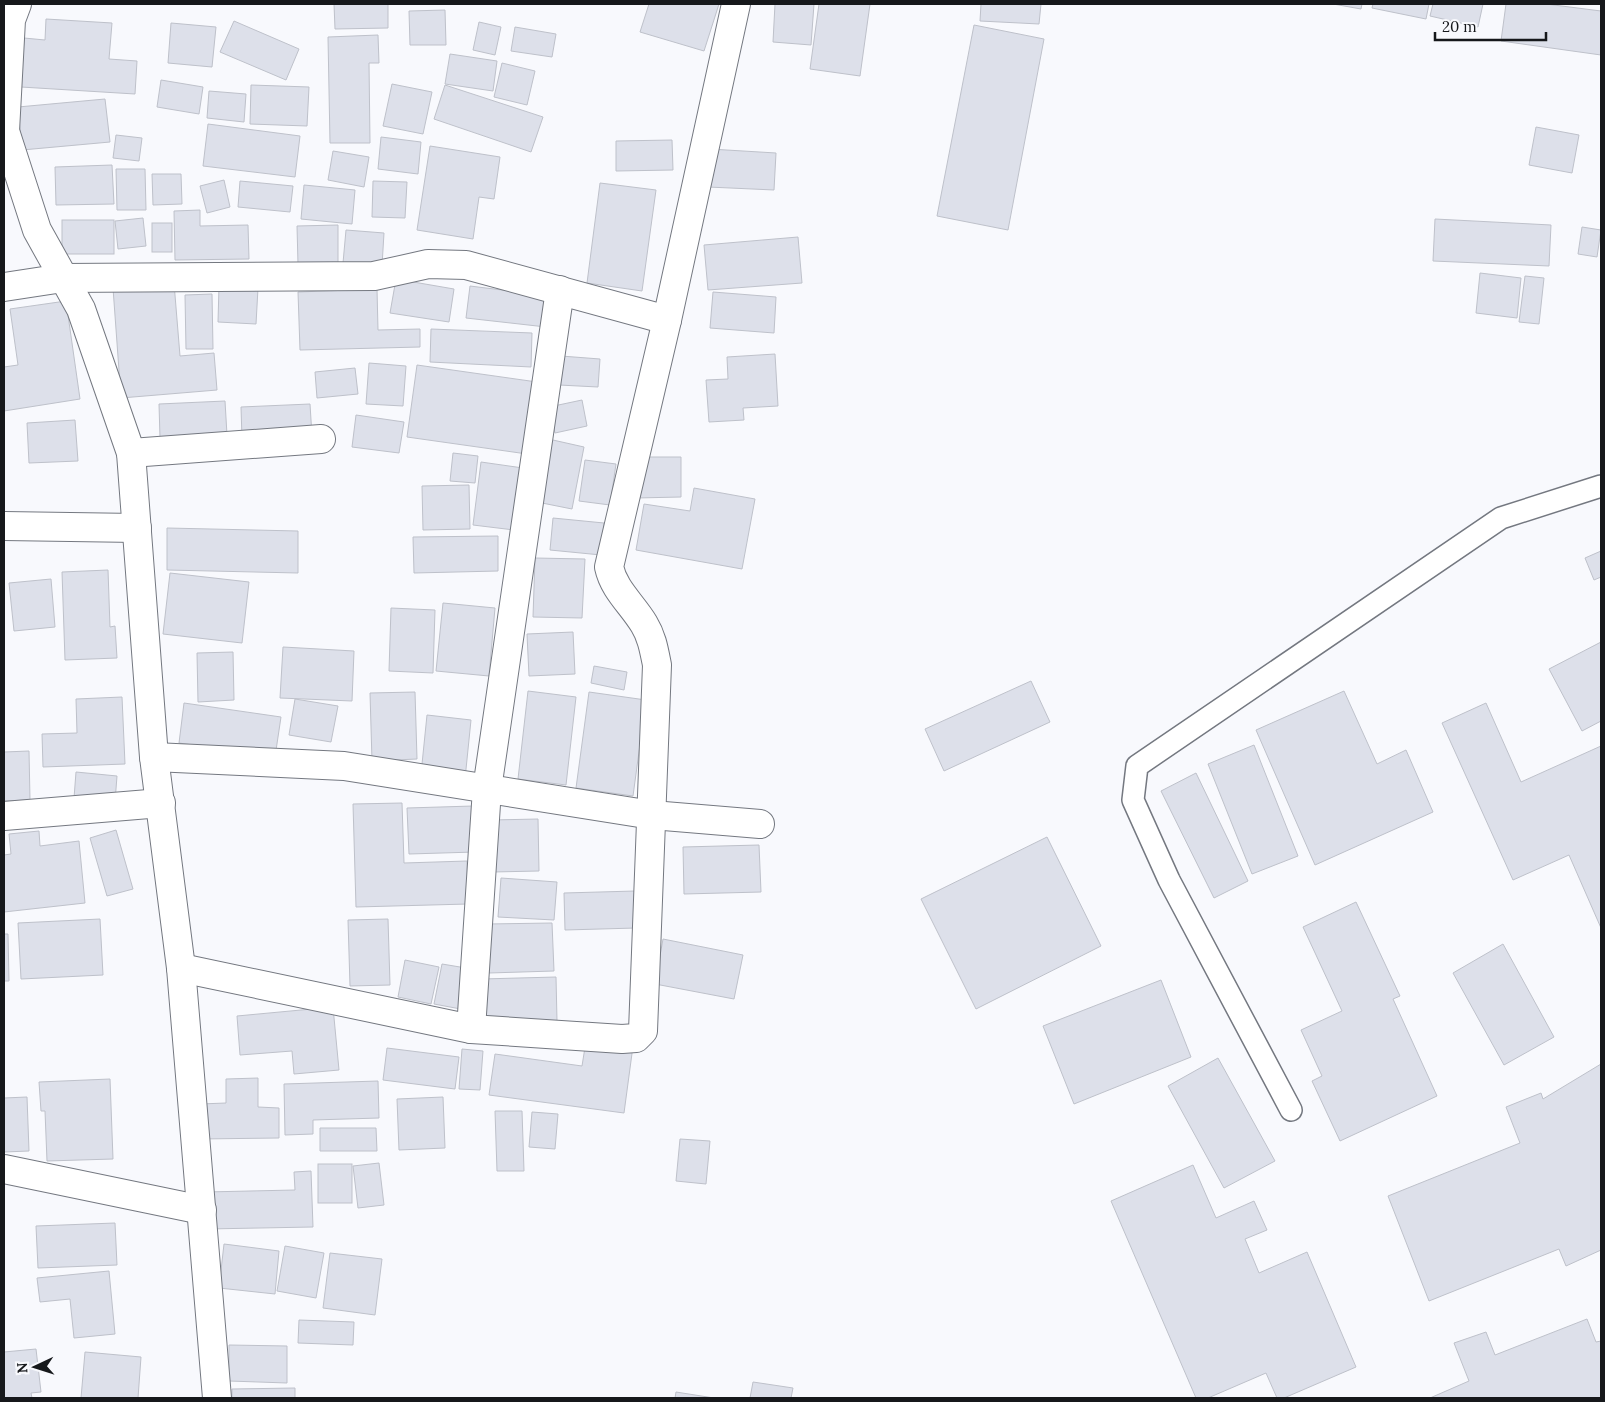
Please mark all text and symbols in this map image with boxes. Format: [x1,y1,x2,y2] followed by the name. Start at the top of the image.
[1435,10,1546,42] scale bar
[1442,17,1477,36] text: 20 m
[10,1342,60,1392] north arrow
[13,1362,31,1374] text: N

